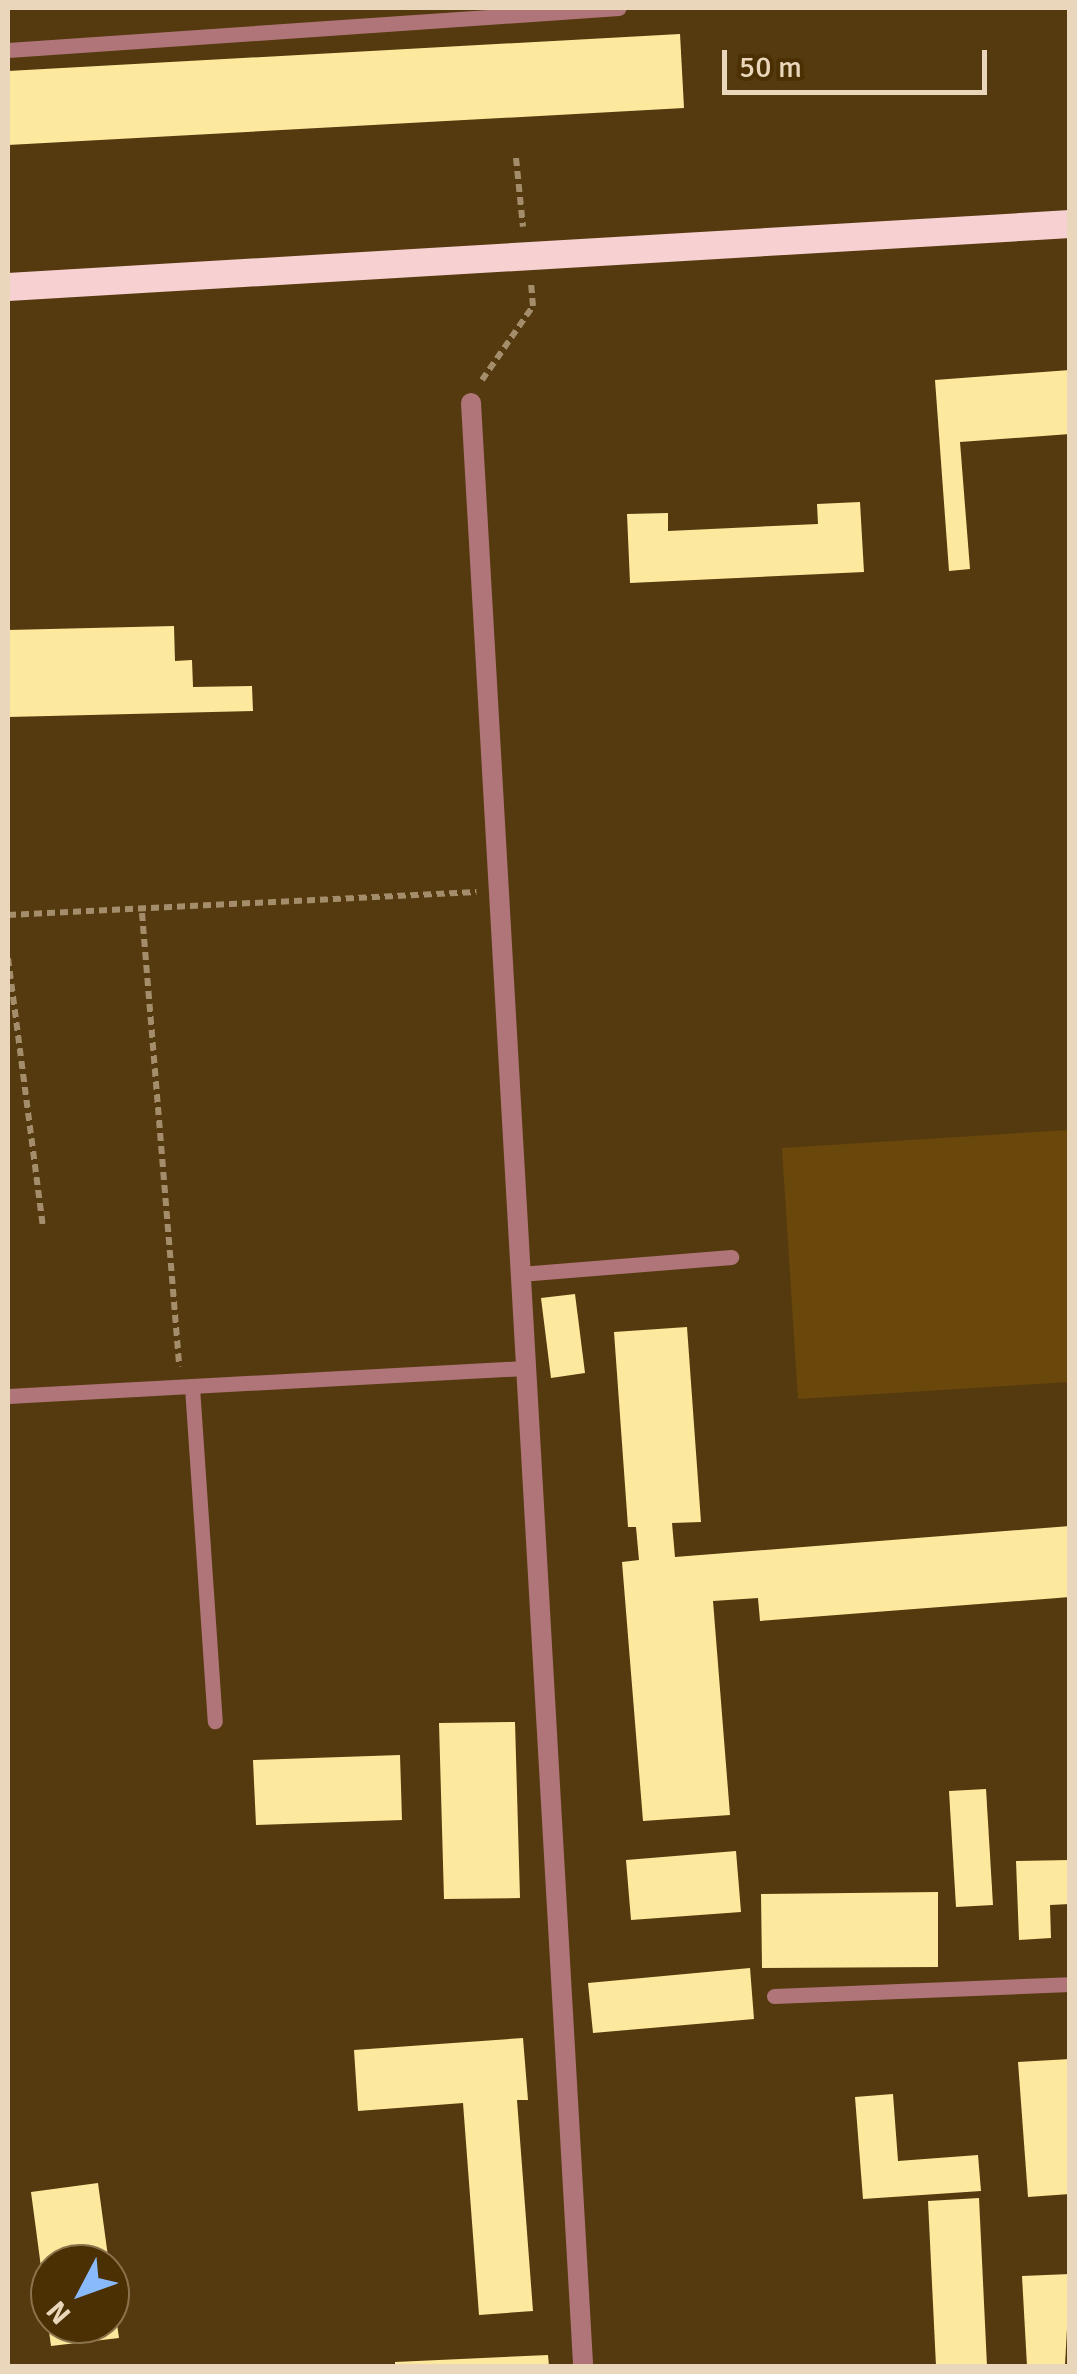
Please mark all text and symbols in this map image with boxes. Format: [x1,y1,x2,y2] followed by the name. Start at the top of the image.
[727,30,992,92] scale bar
[739,49,802,86] text: 50 m
[30,2244,130,2344] north arrow
[40,2294,78,2331] text: N

